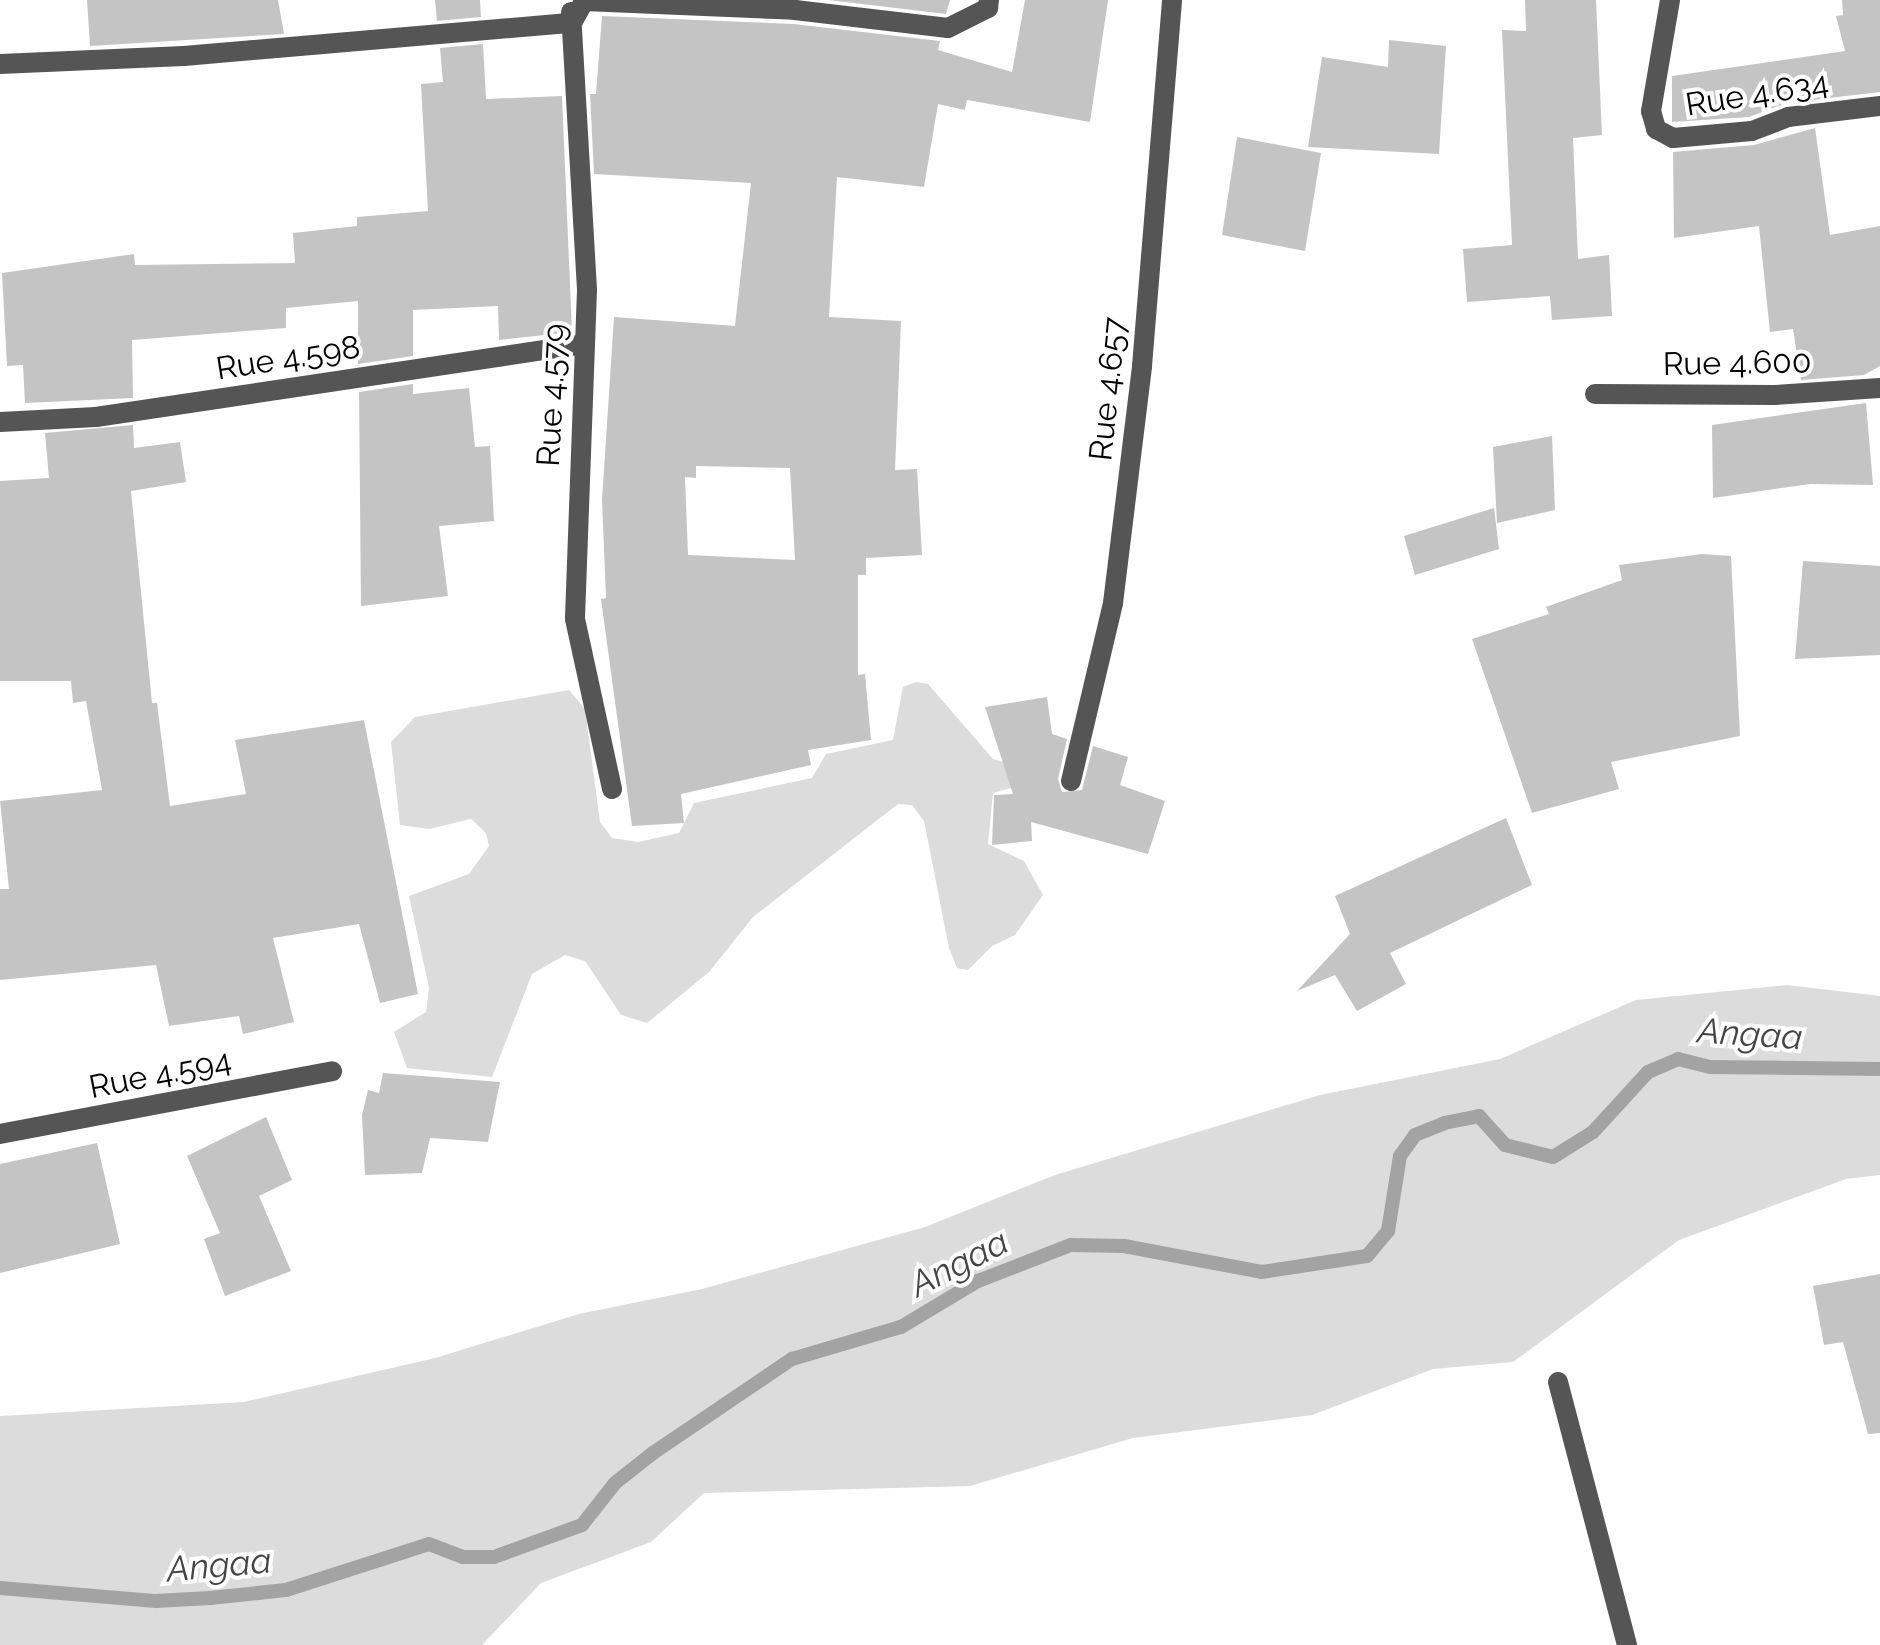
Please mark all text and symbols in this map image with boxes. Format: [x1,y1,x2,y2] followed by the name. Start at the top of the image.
[1683,64,1831,124] street label: Rue 4.634
[1081,315,1135,463] street label: Rue 4.657
[529,322,575,468] street label: Rue 4.579
[213,328,363,388] street label: Rue 4.598
[1662,343,1812,383] street label: Rue 4.600
[1696,1009,1804,1059] water label: Angaa
[86,1041,234,1107] street label: Rue 4.594
[903,1220,1015,1306] water label: Angaa
[165,1540,273,1590] water label: Angaa

